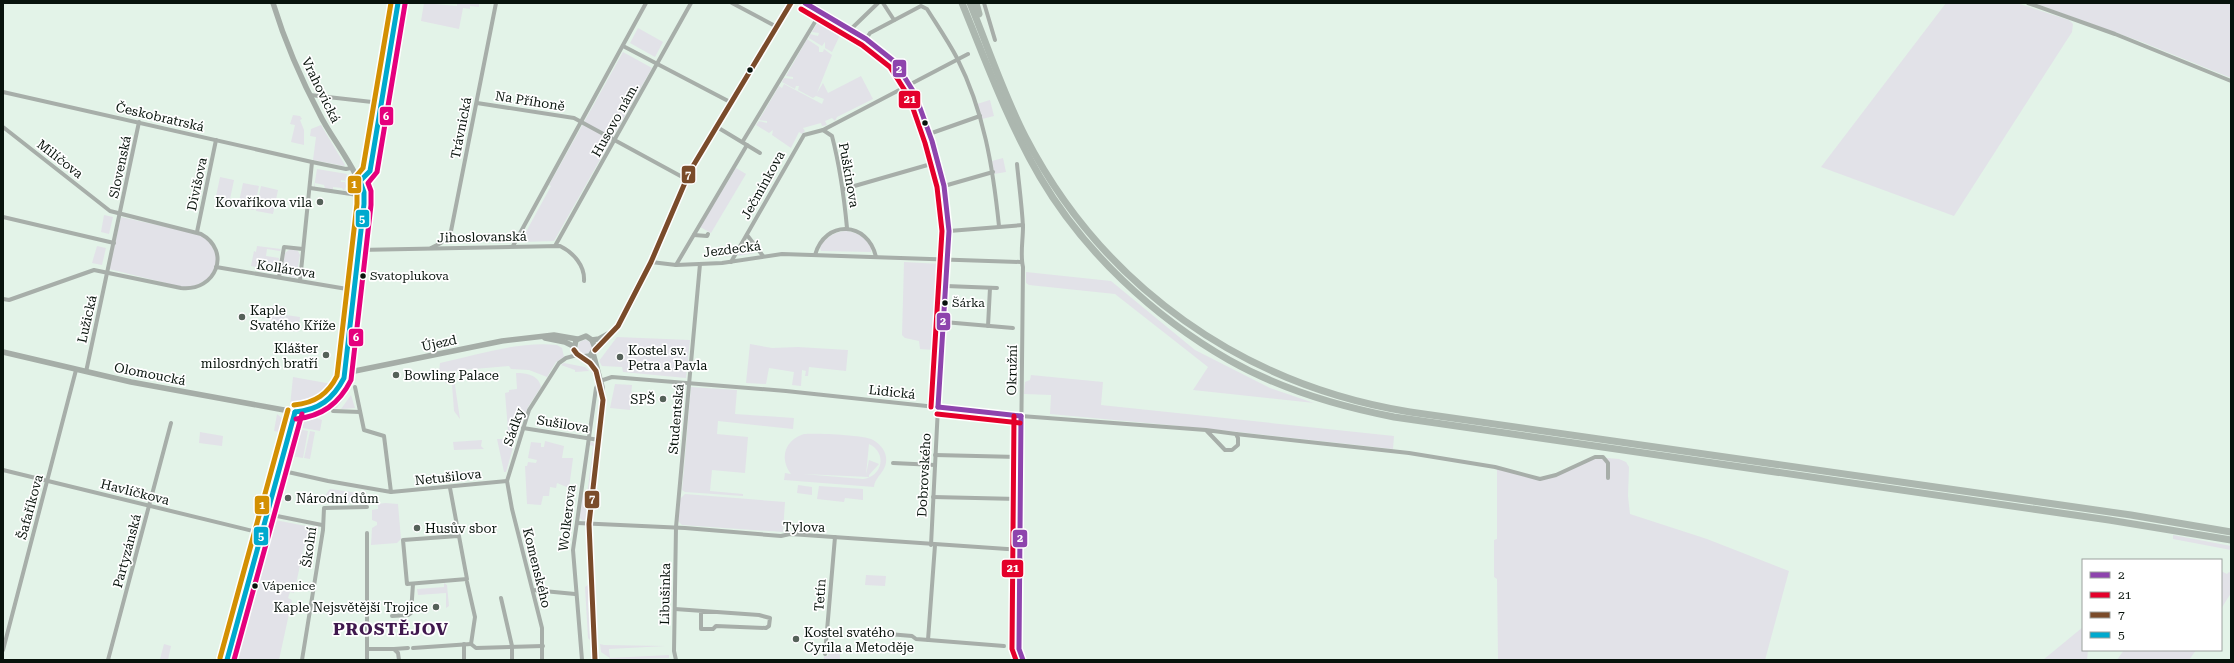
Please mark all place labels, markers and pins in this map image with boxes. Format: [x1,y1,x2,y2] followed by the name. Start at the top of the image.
[745,65,755,75] unlabelled marker
[920,118,930,128] unlabelled marker
[215,195,312,210] place label: Kovaříkova vila
[315,197,325,207] marker: Kovaříkova vila
[370,269,449,283] place label: Svatoplukova
[358,271,368,281] marker: Svatoplukova
[952,296,985,310] place label: Šárka
[940,298,950,308] marker: Šárka
[250,303,336,333] place label: Kaple Svatého Kříže
[237,312,247,322] marker: Kaple Svatého Kříže
[201,341,319,371] place label: Klášter milosrdných bratří
[628,343,707,373] place label: Kostel sv. Petra a Pavla
[321,350,331,360] marker: Klášter milosrdných bratří
[615,352,625,362] marker: Kostel sv. Petra a Pavla
[404,368,499,383] place label: Bowling Palace
[391,370,401,380] marker: Bowling Palace
[630,391,655,407] place label: SPŠ
[658,394,668,404] marker: SPŠ
[296,491,379,506] place label: Národní dům
[283,493,293,503] marker: Národní dům
[425,521,497,536] place label: Husův sbor
[412,523,422,533] marker: Husův sbor
[262,579,316,593] place label: Vápenice
[250,581,260,591] marker: Vápenice
[273,600,428,615] place label: Kaple Nejsvětější Trojice
[431,602,441,612] marker: Kaple Nejsvětější Trojice
[804,625,914,655] place label: Kostel svatého Cyrila a Metoděje
[791,634,801,644] marker: Kostel svatého Cyrila a Metoděje

